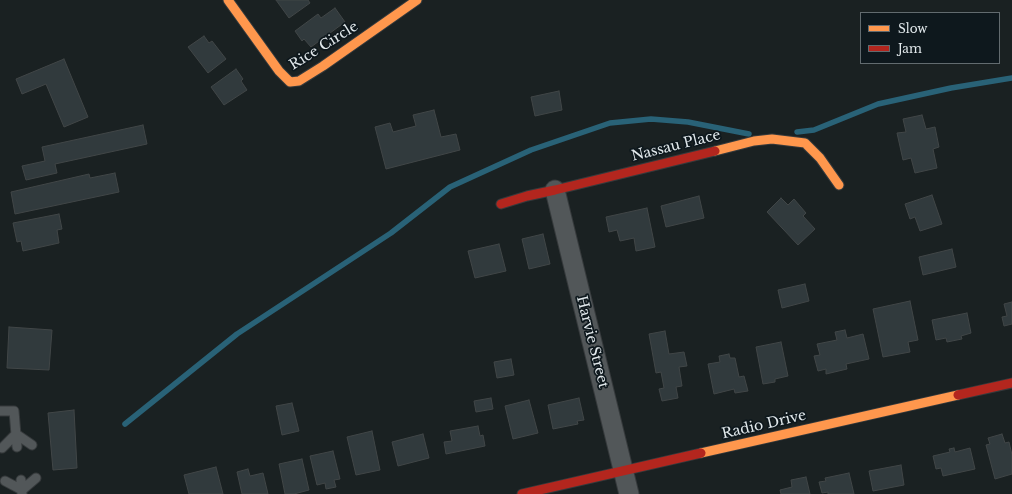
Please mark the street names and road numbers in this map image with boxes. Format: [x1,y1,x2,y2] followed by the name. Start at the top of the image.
[286,18,362,74] street label: Rice Circle
[630,127,722,165] street label: Nassau Place
[572,294,612,390] street label: Harvie Street
[720,407,808,443] street label: Radio Drive

